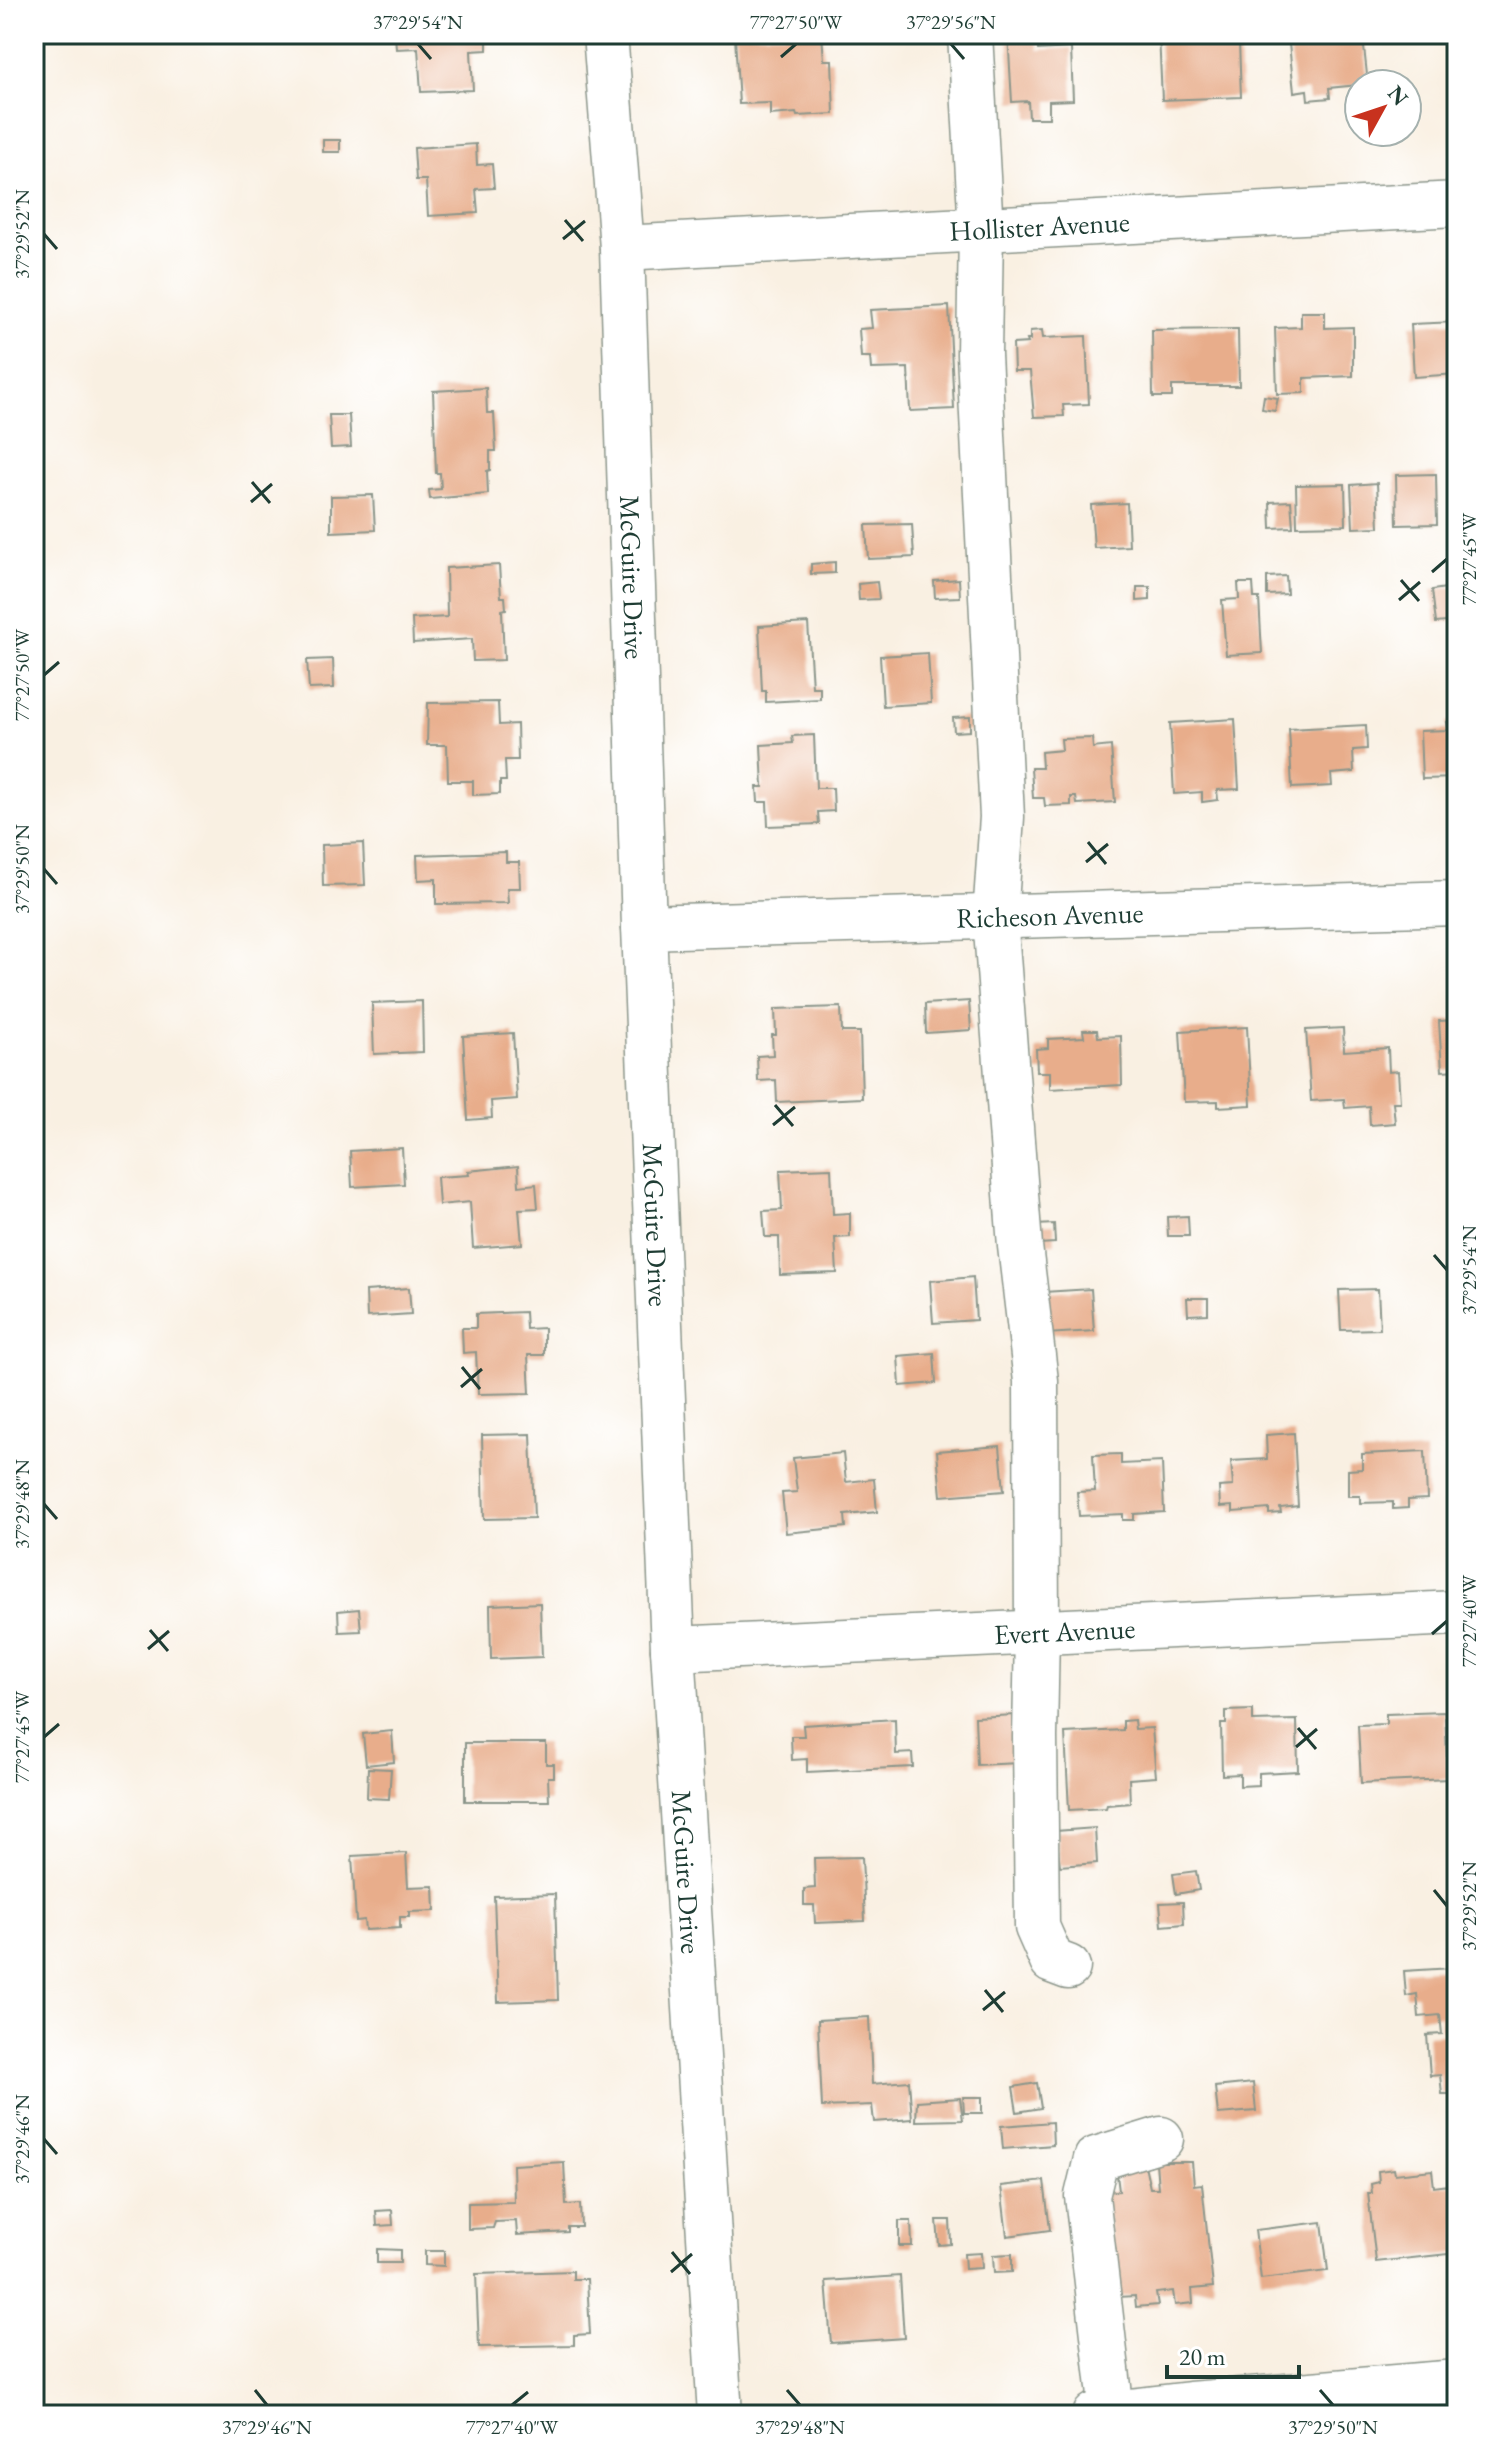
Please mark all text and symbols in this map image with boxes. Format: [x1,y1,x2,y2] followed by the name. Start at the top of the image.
[373,9,463,35] text: 37°29'54"N
[750,9,843,35] text: 77°27'50"W
[906,9,996,35] text: 37°29'56"N
[1343,68,1423,148] north arrow
[1381,79,1415,112] text: N
[9,189,35,279] text: 37°29'52"N
[948,203,1131,249] street label: Hollister Avenue
[612,495,653,660] street label: McGuire Drive
[1456,512,1482,605] text: 77°27'45"W
[9,628,35,721] text: 77°27'50"W
[9,824,35,914] text: 37°29'50"N
[956,894,1144,936] street label: Richeson Avenue
[635,1142,677,1307] street label: McGuire Drive
[1456,1225,1482,1315] text: 37°29'54"N
[9,1459,35,1549] text: 37°29'48"N
[1456,1574,1482,1667] text: 77°27'40"W
[993,1610,1136,1652] street label: Evert Avenue
[9,1690,35,1783] text: 77°27'45"W
[664,1789,710,1955] street label: McGuire Drive
[1456,1861,1482,1951] text: 37°29'52"N
[9,2094,35,2184] text: 37°29'46"N
[1167,2329,1299,2379] scale bar
[1179,2341,1226,2372] text: 20 m
[222,2414,312,2440] text: 37°29'46"N
[466,2414,559,2440] text: 77°27'40"W
[755,2414,845,2440] text: 37°29'48"N
[1288,2414,1378,2440] text: 37°29'50"N

